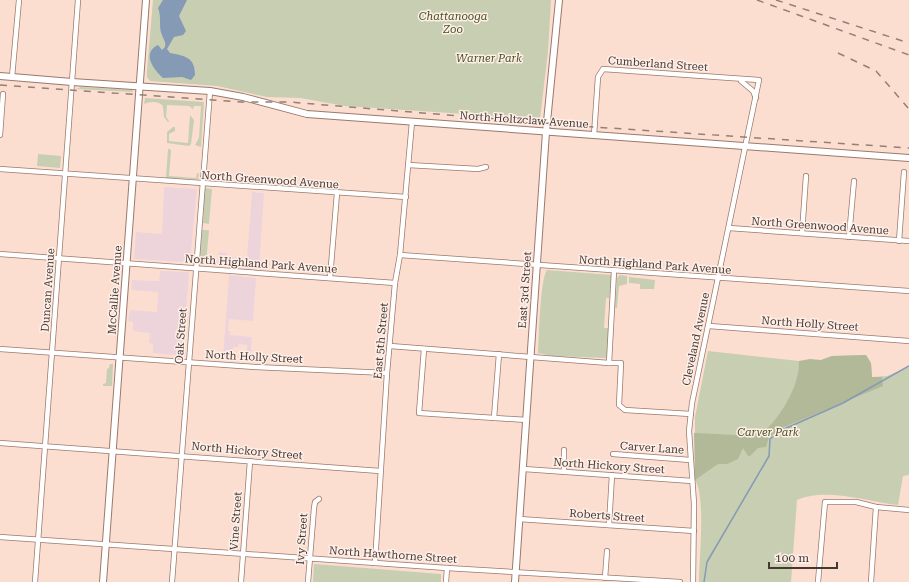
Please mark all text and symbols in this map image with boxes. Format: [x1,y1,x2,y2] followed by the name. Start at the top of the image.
[419,10,488,36] park label: Chattanooga Zoo
[456,52,522,65] park label: Warner Park
[608,54,708,74] street label: Cumberland Street
[459,109,589,131] street label: North Holtzclaw Avenue
[201,169,339,191] street label: North Greenwood Avenue
[751,215,889,237] street label: North Greenwood Avenue
[105,245,125,335] street label: McCallie Avenue
[39,248,57,332] street label: Duncan Avenue
[516,251,534,329] street label: East 3rd Street
[184,252,338,276] street label: North Highland Park Avenue
[578,253,732,277] street label: North Highland Park Avenue
[680,291,712,387] street label: Cleveland Avenue
[371,302,391,380] street label: East 5th Street
[173,308,189,364] street label: Oak Street
[761,314,859,334] street label: North Holly Street
[205,348,303,366] street label: North Holly Street
[737,426,799,439] park label: Carver Park
[620,439,684,457] street label: Carver Lane
[191,440,303,462] street label: North Hickory Street
[553,456,665,476] street label: North Hickory Street
[227,491,245,551] street label: Vine Street
[569,507,645,525] street label: Roberts Street
[294,513,310,565] street label: Ivy Street
[329,544,457,566] street label: North Hawthorne Street
[769,544,837,570] scale bar
[775,551,809,565] text: 100 m

